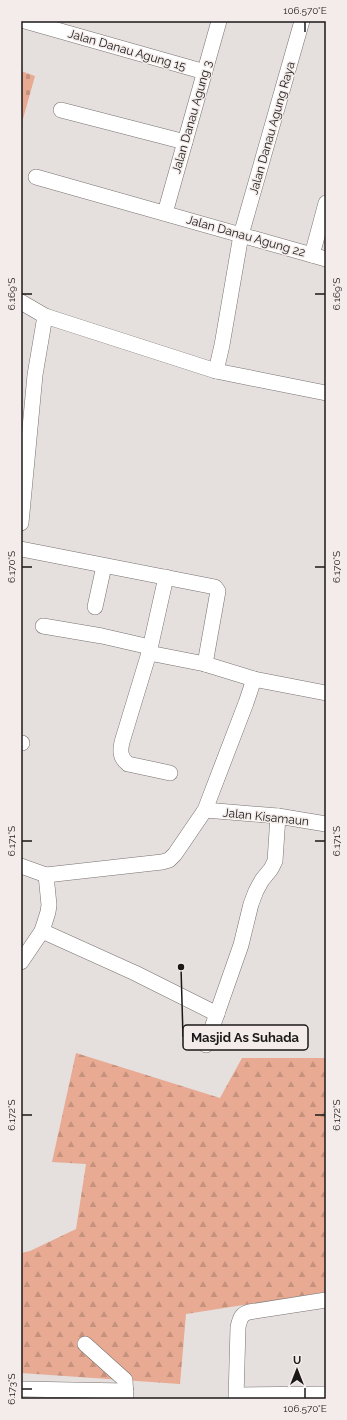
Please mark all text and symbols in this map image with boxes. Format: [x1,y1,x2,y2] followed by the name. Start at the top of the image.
[283,5,327,16] text: 106.570°E
[66,26,188,74] street label: Jalan Danau Agung 15
[169,59,215,175] street label: Jalan Danau Agung 3
[246,60,298,196] street label: Jalan Danau Agung Raya
[185,212,307,260] street label: Jalan Danau Agung 22
[6,278,17,310] text: 6.169°S
[331,278,342,310] text: 6.169°S
[6,551,17,583] text: 6.170°S
[331,551,342,583] text: 6.170°S
[222,806,310,828] street label: Jalan Kisamaun
[6,826,17,856] text: 6.171°S
[331,826,342,856] text: 6.171°S
[183,1025,308,1050] callout: Masjid As Suhada
[191,1030,300,1045] text: Masjid As Suhada
[6,1099,17,1131] text: 6.172°S
[331,1099,342,1131] text: 6.172°S
[277,1350,317,1390] north arrow
[293,1354,301,1367] text: U
[6,1373,17,1405] text: 6.173°S
[283,1403,327,1414] text: 106.570°E

